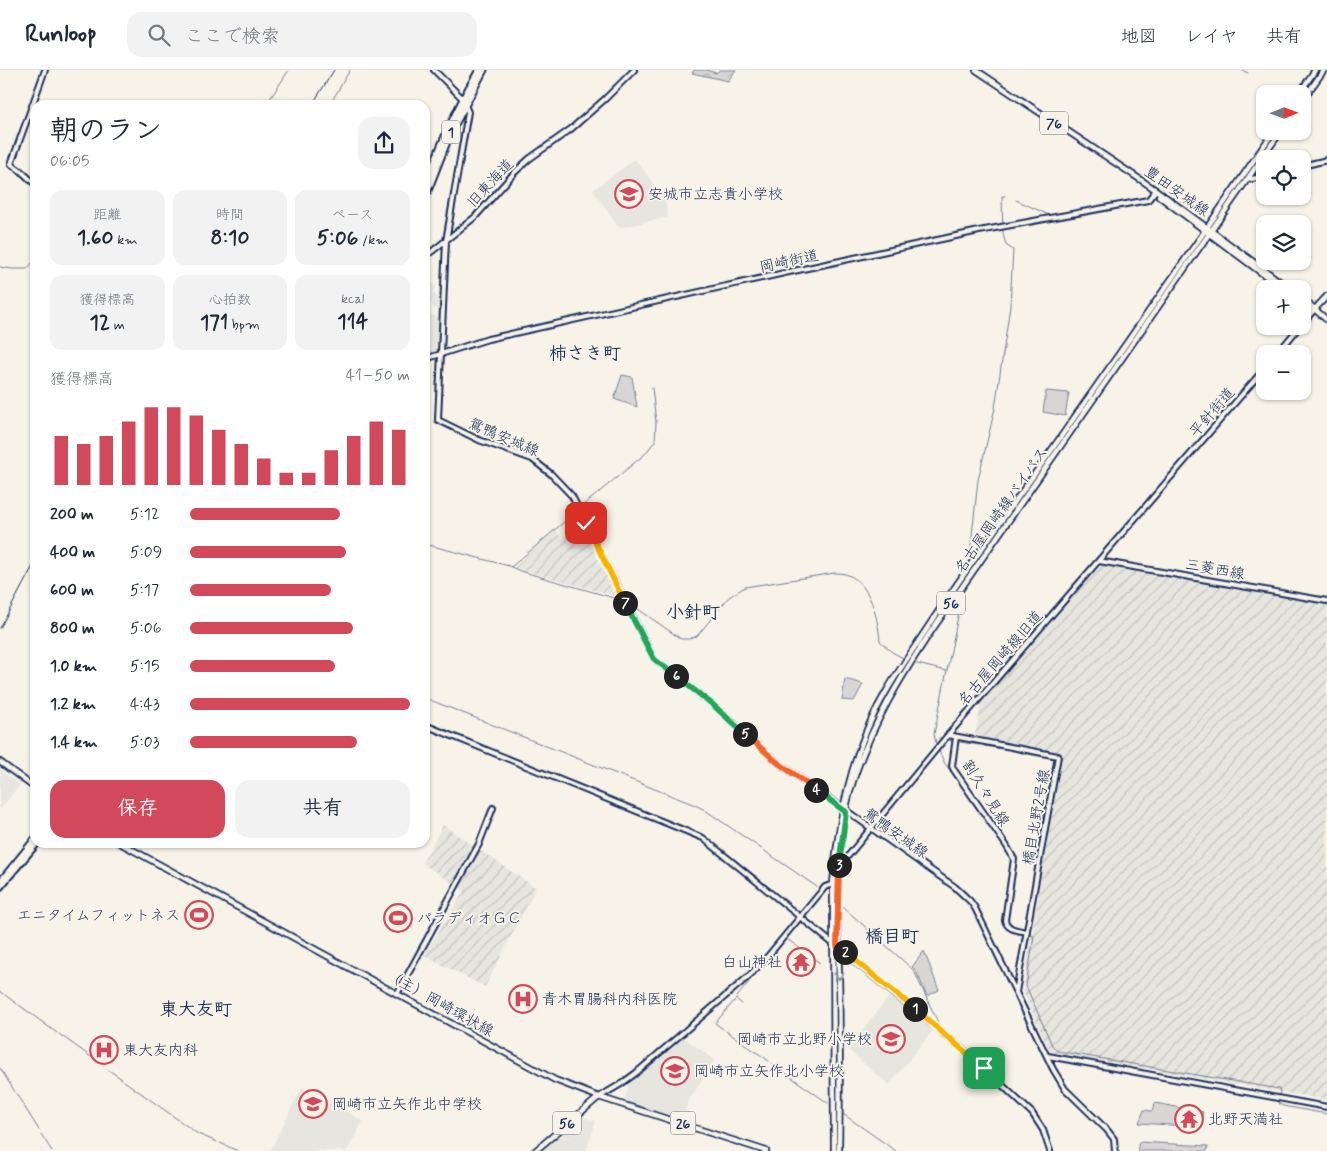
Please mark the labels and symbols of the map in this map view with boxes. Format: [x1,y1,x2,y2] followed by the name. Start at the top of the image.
[1256,85,1311,140] north arrow
[1040,112,1068,134] road number: 76
[442,121,460,144] road number: 1
[463,155,519,212] street label: 旧東海道
[1140,162,1213,222] street label: 豊田安城線
[614,179,644,209] school or university icon: 安城市立志貴小学校
[648,185,783,205] place label: 安城市立志貴小学校
[758,246,821,278] street label: 岡崎街道
[549,342,621,366] district label: 柿さき町
[1186,383,1240,442] street label: 平針街道
[465,414,542,462] street label: 鴛鴨安城線
[951,444,1053,578] street label: 名古屋岡崎線バイパス
[565,502,607,544] pin
[1184,555,1246,585] street label: 三菱西線
[612,590,638,616] pin: 7
[937,592,965,614] road number: 56
[666,601,720,625] district label: 小針町
[954,607,1048,711] street label: 名古屋岡崎線旧道
[664,664,688,688] pin: 6
[732,722,758,746] pin: 5
[957,756,1014,831] street label: 割久々見線
[1019,767,1055,867] street label: 橋目北野2号線
[804,778,828,802] pin: 4
[859,804,932,864] street label: 鴛鴨安城線
[826,852,852,878] pin: 3
[184,900,214,930] sports icon: エニタイムフィットネス
[383,903,413,933] sports icon: パラディオＧＣ
[17,906,180,926] place label: エニタイムフィットネス
[417,909,522,929] place label: パラディオＧＣ
[865,925,919,949] district label: 橋目町
[832,940,858,964] pin: 2
[786,947,816,977] temple icon: 白山神社
[722,953,782,973] place label: 白山神社
[382,966,497,1042] street label: （主）岡崎環状線
[834,972,844,980] one-way arrow
[508,984,538,1014] hospital icon: 青木胃腸科内科医院
[542,990,677,1010] place label: 青木胃腸科内科医院
[902,996,928,1022] pin: 1
[160,998,232,1022] district label: 東大友町
[876,1024,906,1054] school or university icon: 岡崎市立北野小学校
[737,1030,872,1050] place label: 岡崎市立北野小学校
[89,1035,119,1065] hospital icon: 東大友内科
[123,1041,198,1061] place label: 東大友内科
[963,1047,1005,1089] pin
[660,1056,690,1086] school or university icon: 岡崎市立矢作北小学校
[694,1062,844,1082] place label: 岡崎市立矢作北小学校
[298,1089,328,1119] school or university icon: 岡崎市立矢作北中学校
[332,1095,482,1115] place label: 岡崎市立矢作北中学校
[1174,1104,1204,1134] temple icon: 北野天満社
[1208,1110,1283,1130] place label: 北野天満社
[553,1112,581,1134] road number: 56
[670,1112,696,1134] road number: 26

